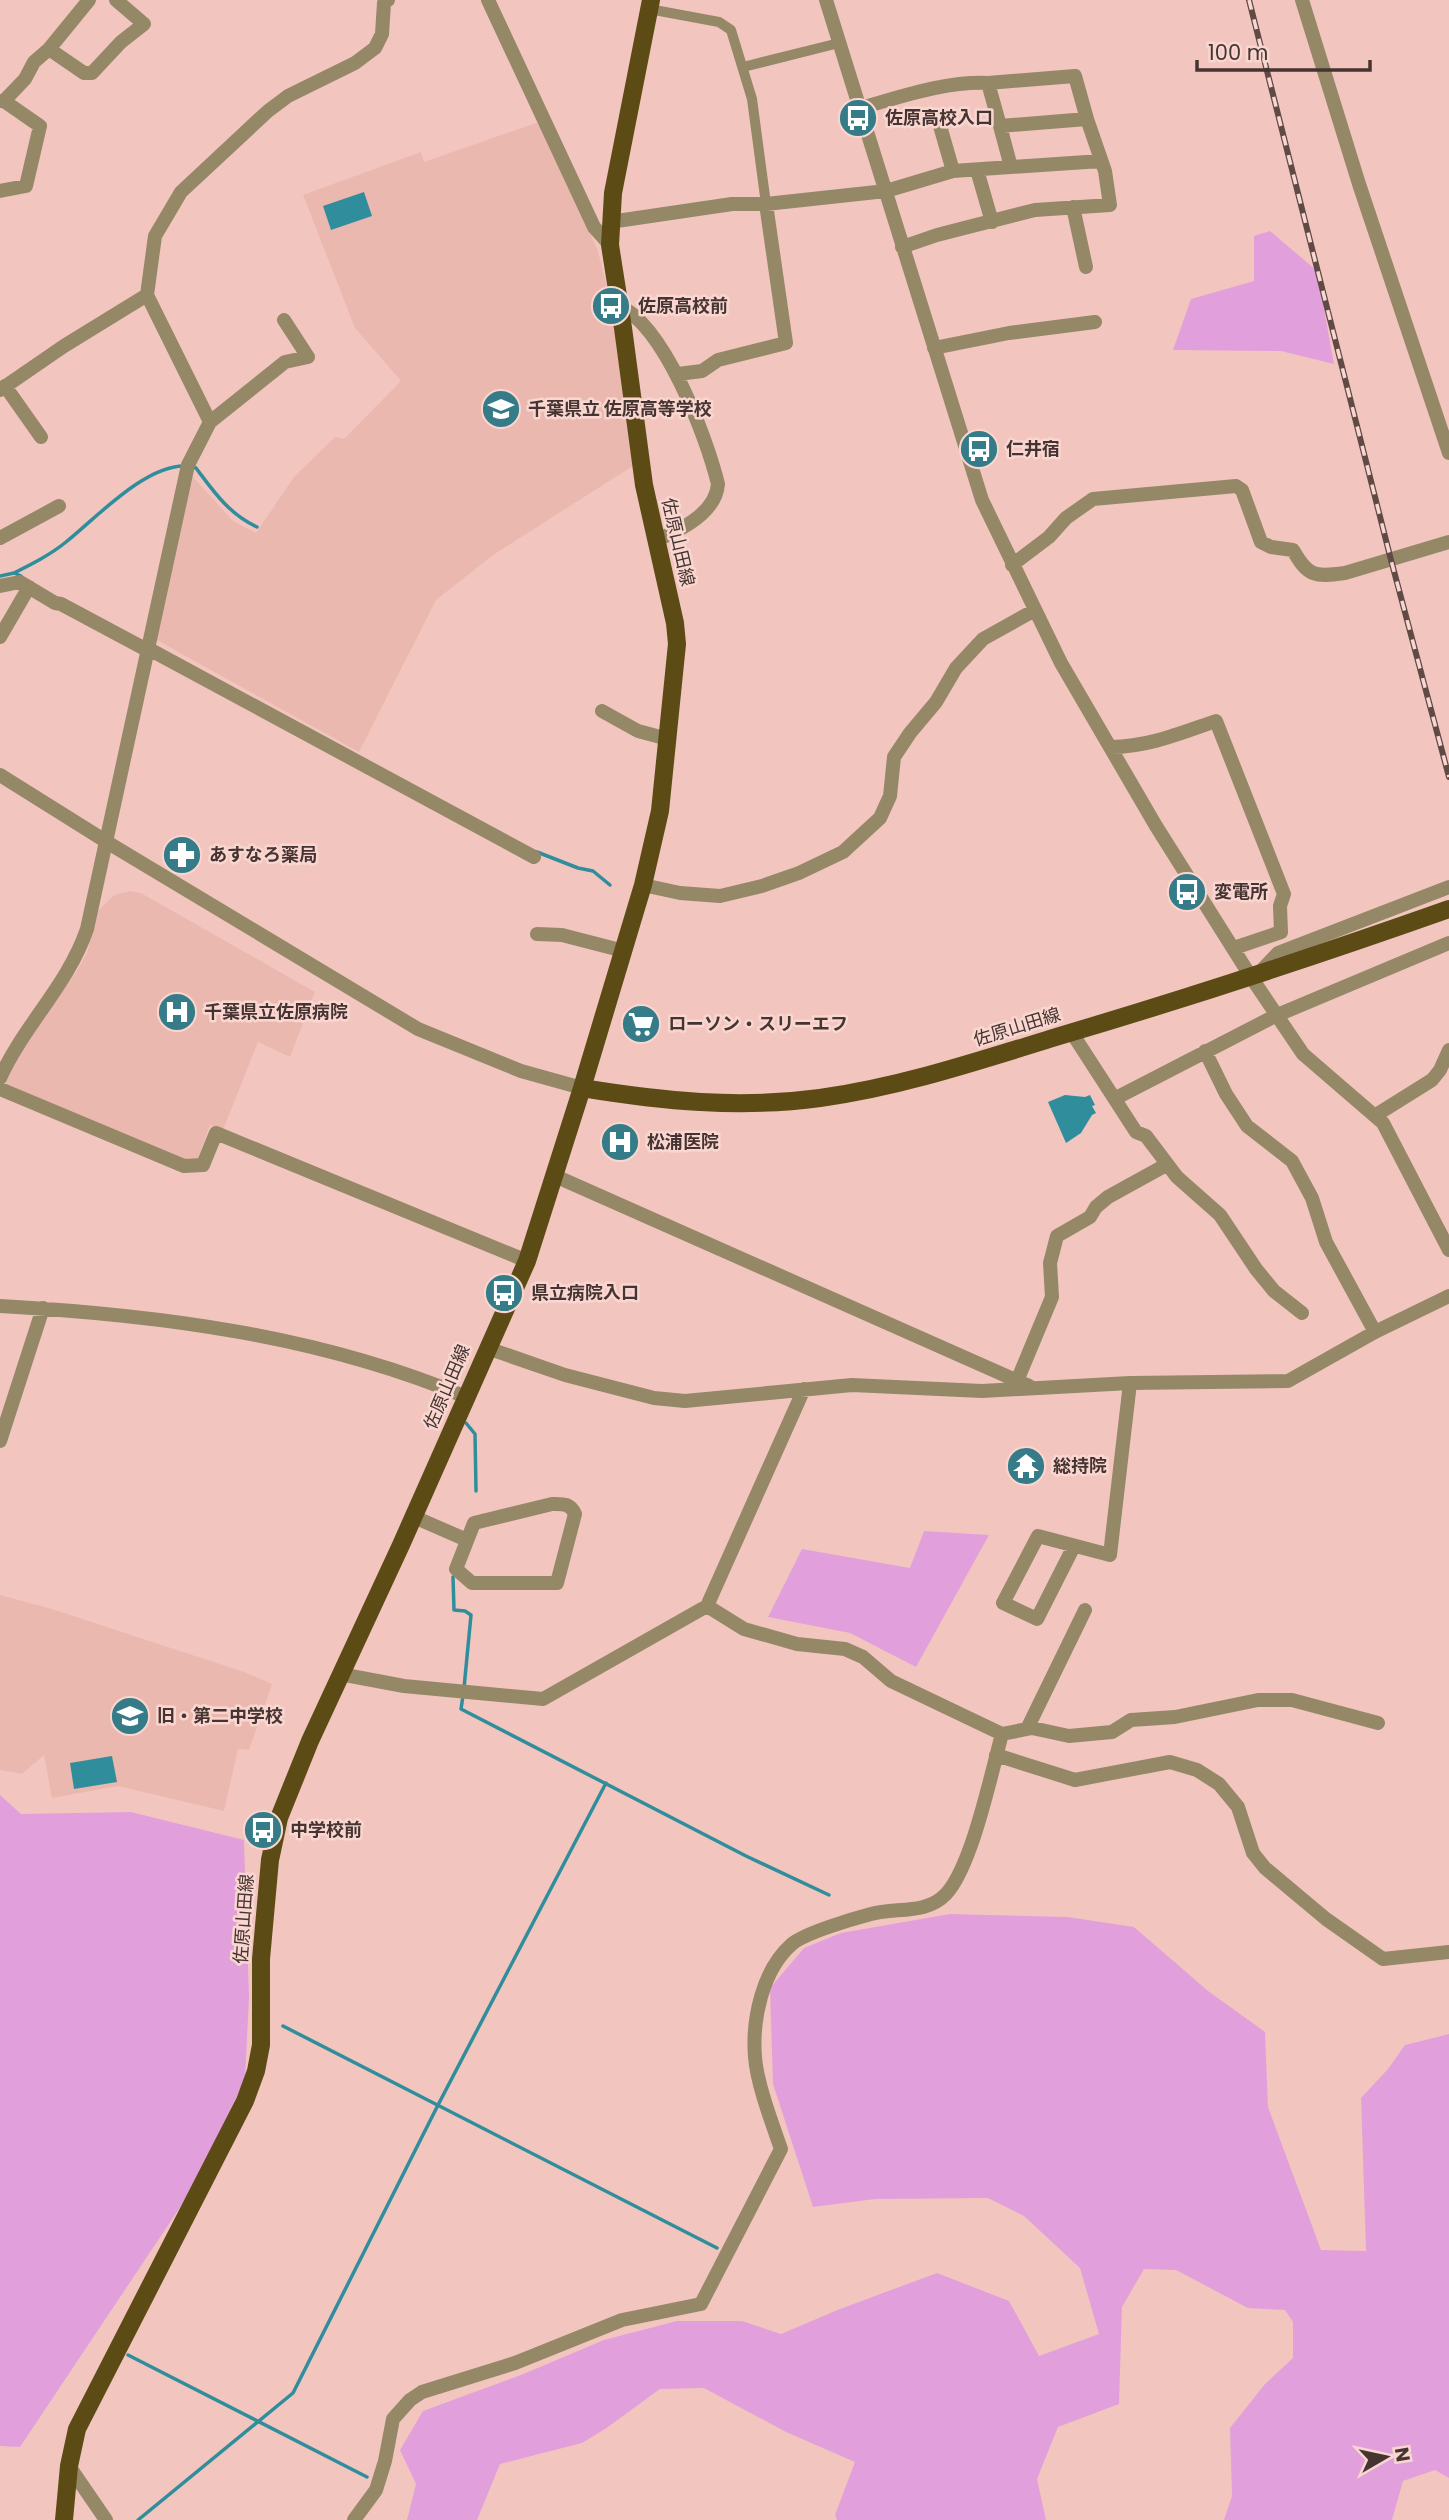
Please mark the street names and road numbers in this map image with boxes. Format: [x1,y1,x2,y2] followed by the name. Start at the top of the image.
[656,495,701,589] street label: 佐原山田線
[970,1001,1064,1052] street label: 佐原山田線
[417,1340,476,1433] street label: 佐原山田線
[228,1873,259,1965] street label: 佐原山田線

